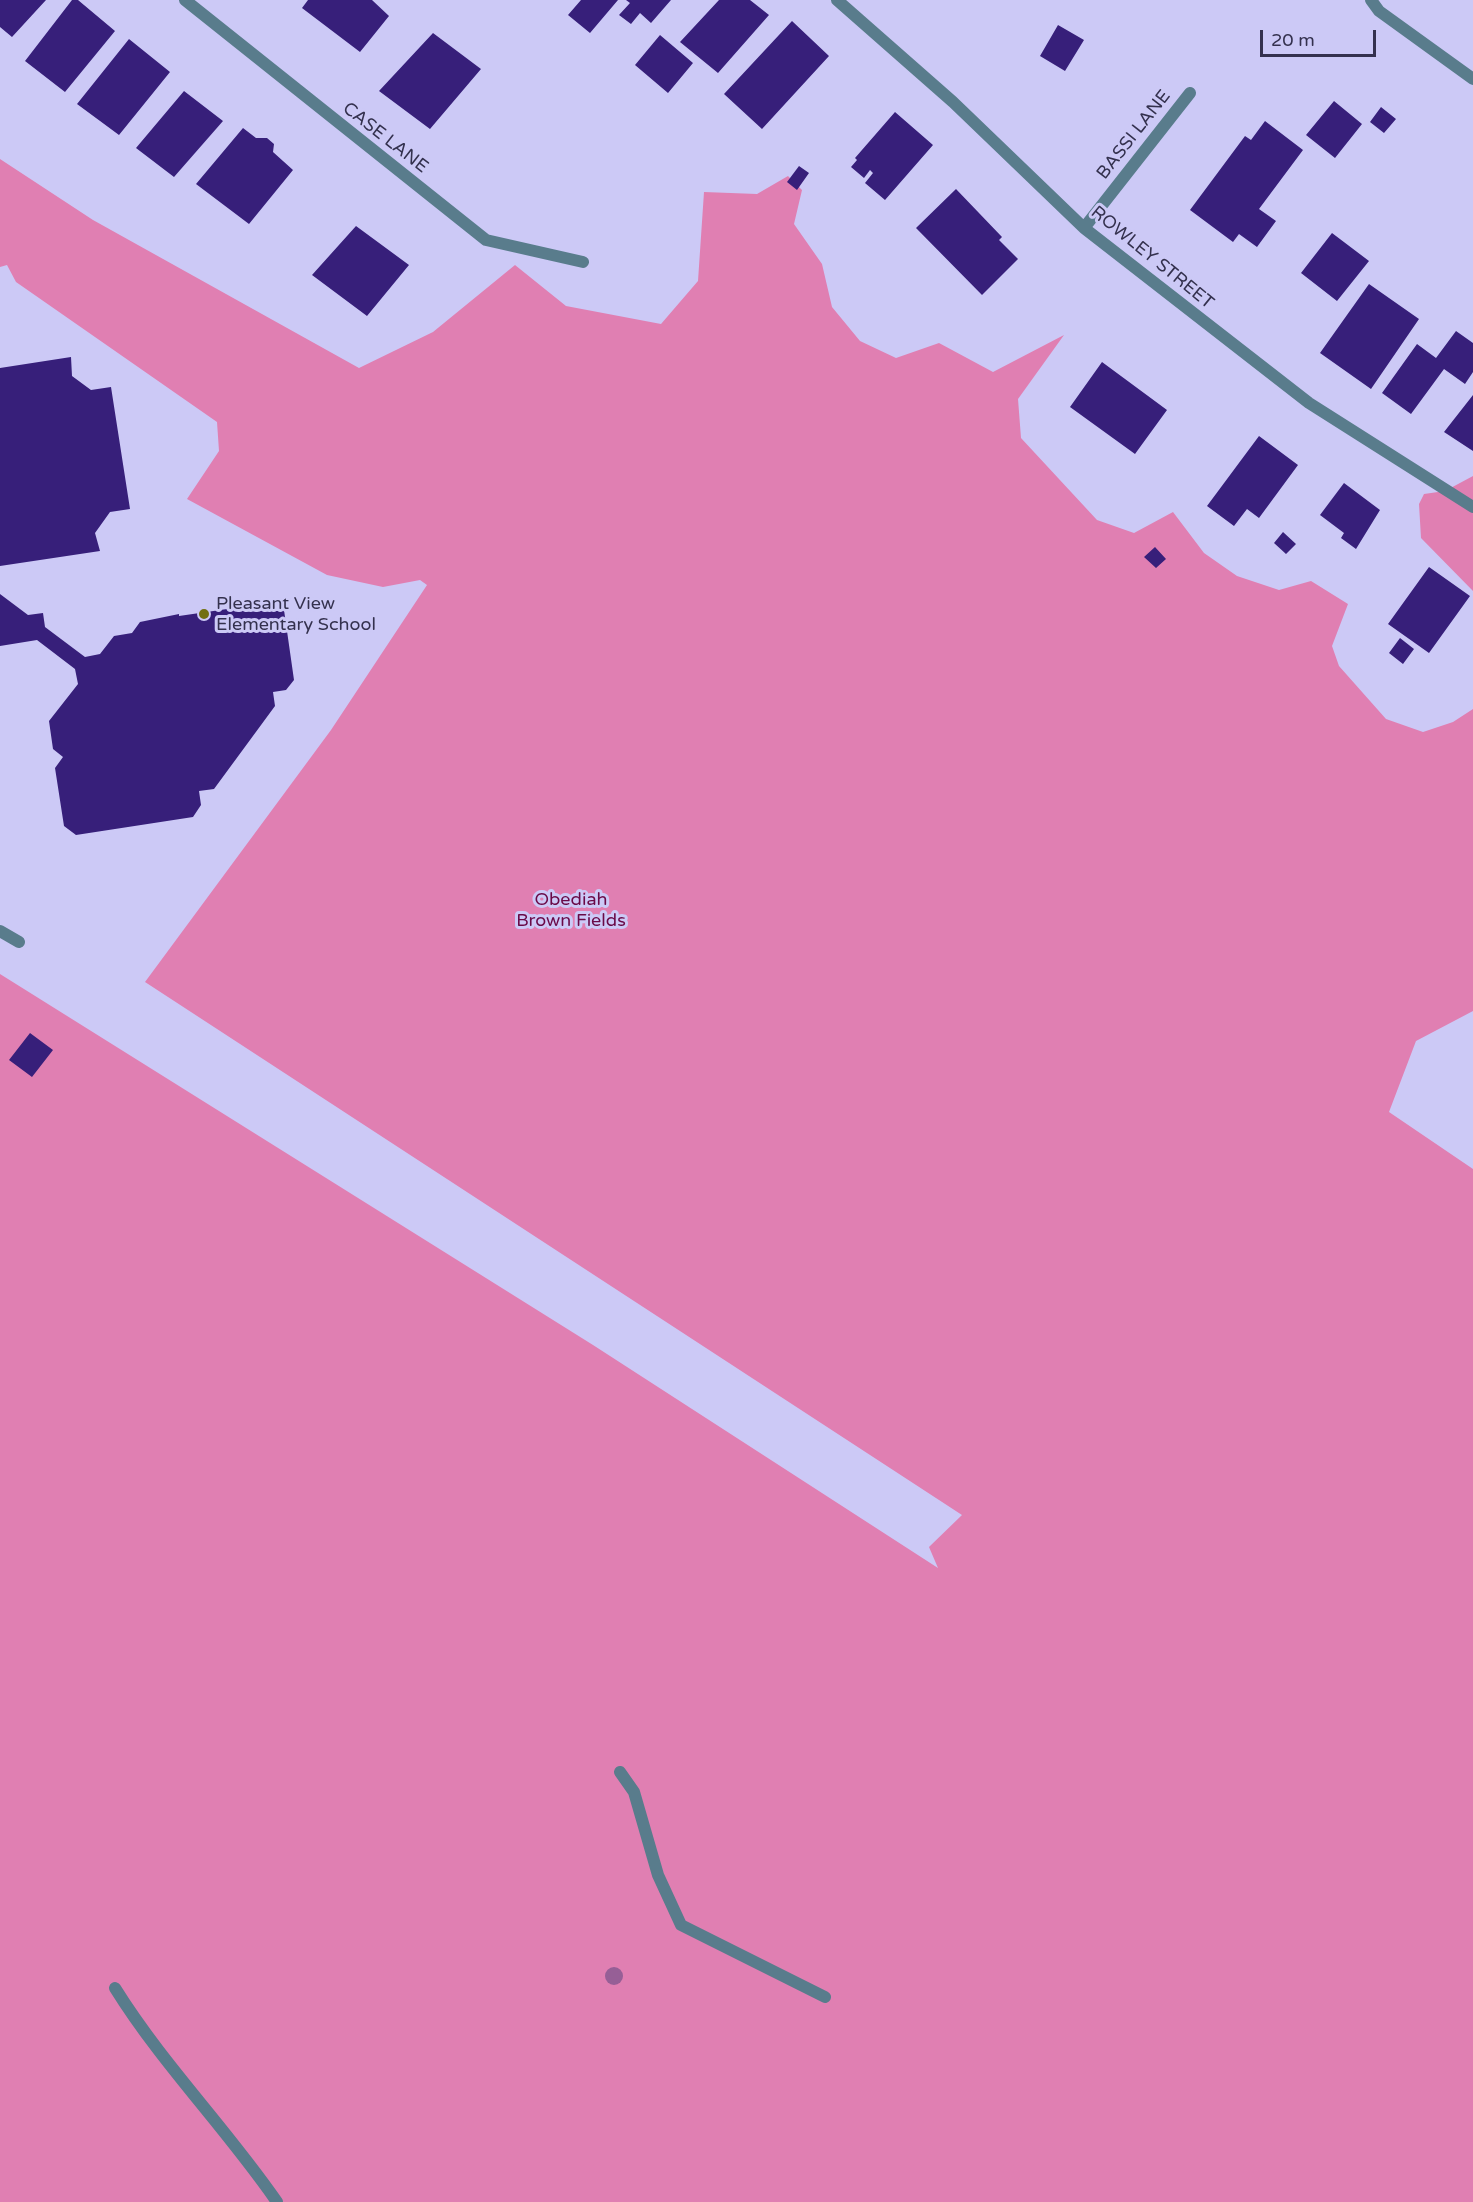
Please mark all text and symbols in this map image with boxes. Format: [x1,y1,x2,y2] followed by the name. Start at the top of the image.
[1263,18,1378,56] scale bar
[1271,29,1315,51] text: 20 m
[1092,86,1176,184] street label: BASSI LANE
[338,98,432,178] street label: CASE LANE
[1086,202,1218,314] street label: ROWLEY STREET
[216,593,376,636] place label: Pleasant View Elementary School
[197,607,211,621] marker: Pleasant View Elementary School
[516,889,626,932] park label: Obediah Brown Fields

